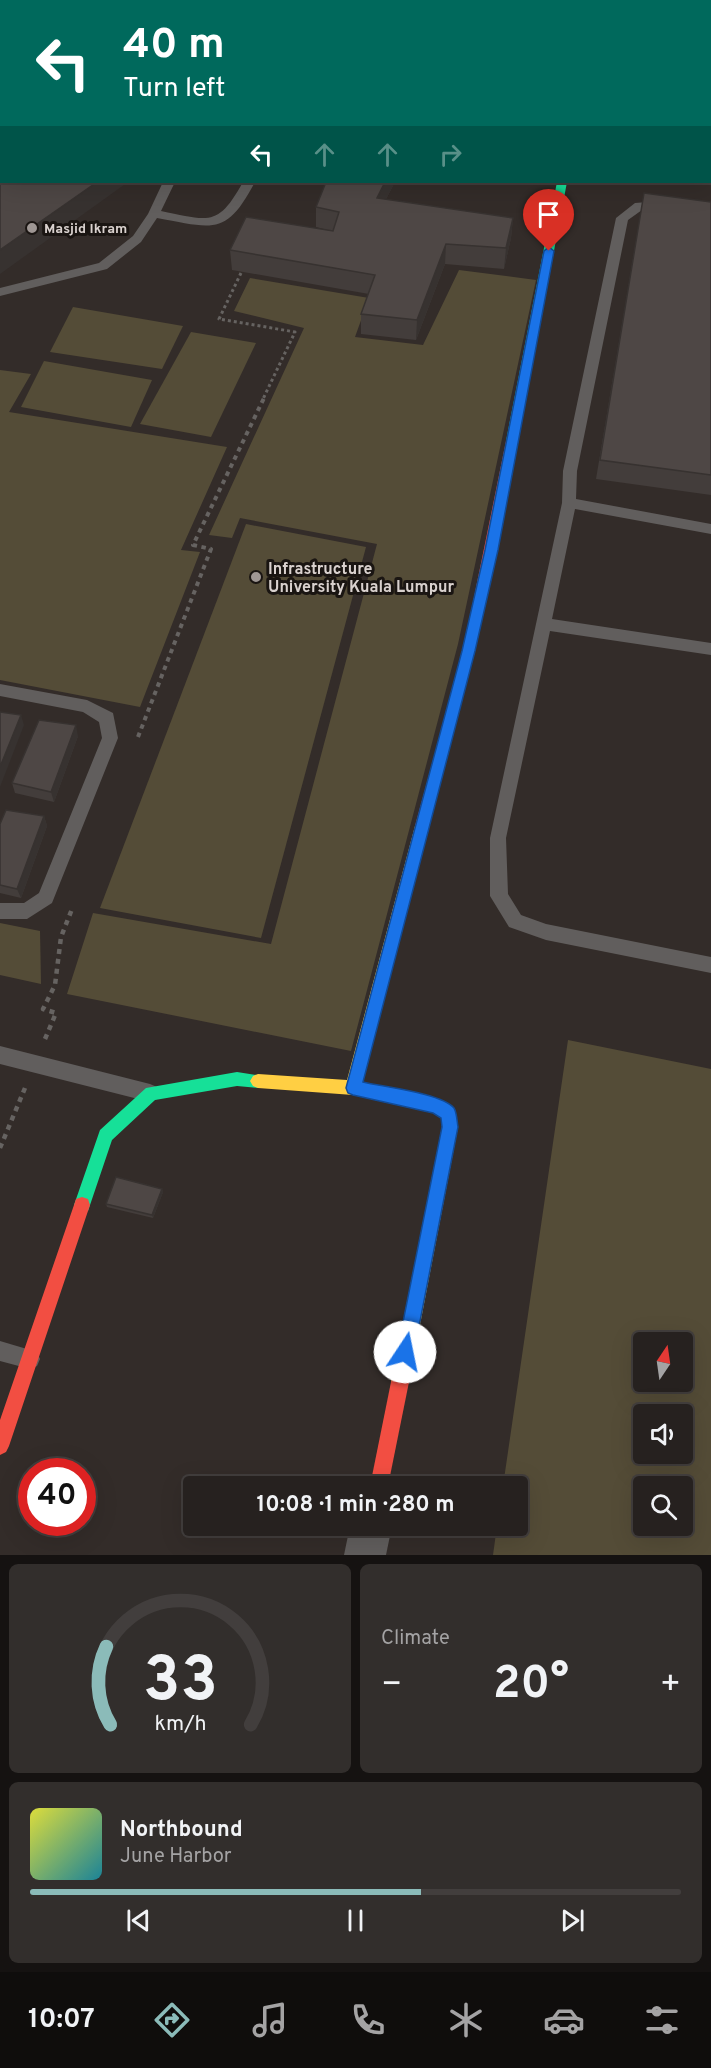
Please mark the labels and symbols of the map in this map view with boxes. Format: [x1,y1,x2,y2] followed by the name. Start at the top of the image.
[523,189,574,251] pin
[25,221,39,235] marker: Masjid Ikram
[44,221,127,238] place label: Masjid Ikram
[268,560,454,598] place label: Infrastructure University Kuala Lumpur
[249,570,263,584] marker: Infrastructure University Kuala Lumpur
[373,1320,437,1384] position arrow
[633,1332,693,1392] north arrow
[18,1458,96,1536] speed limit sign: 40

